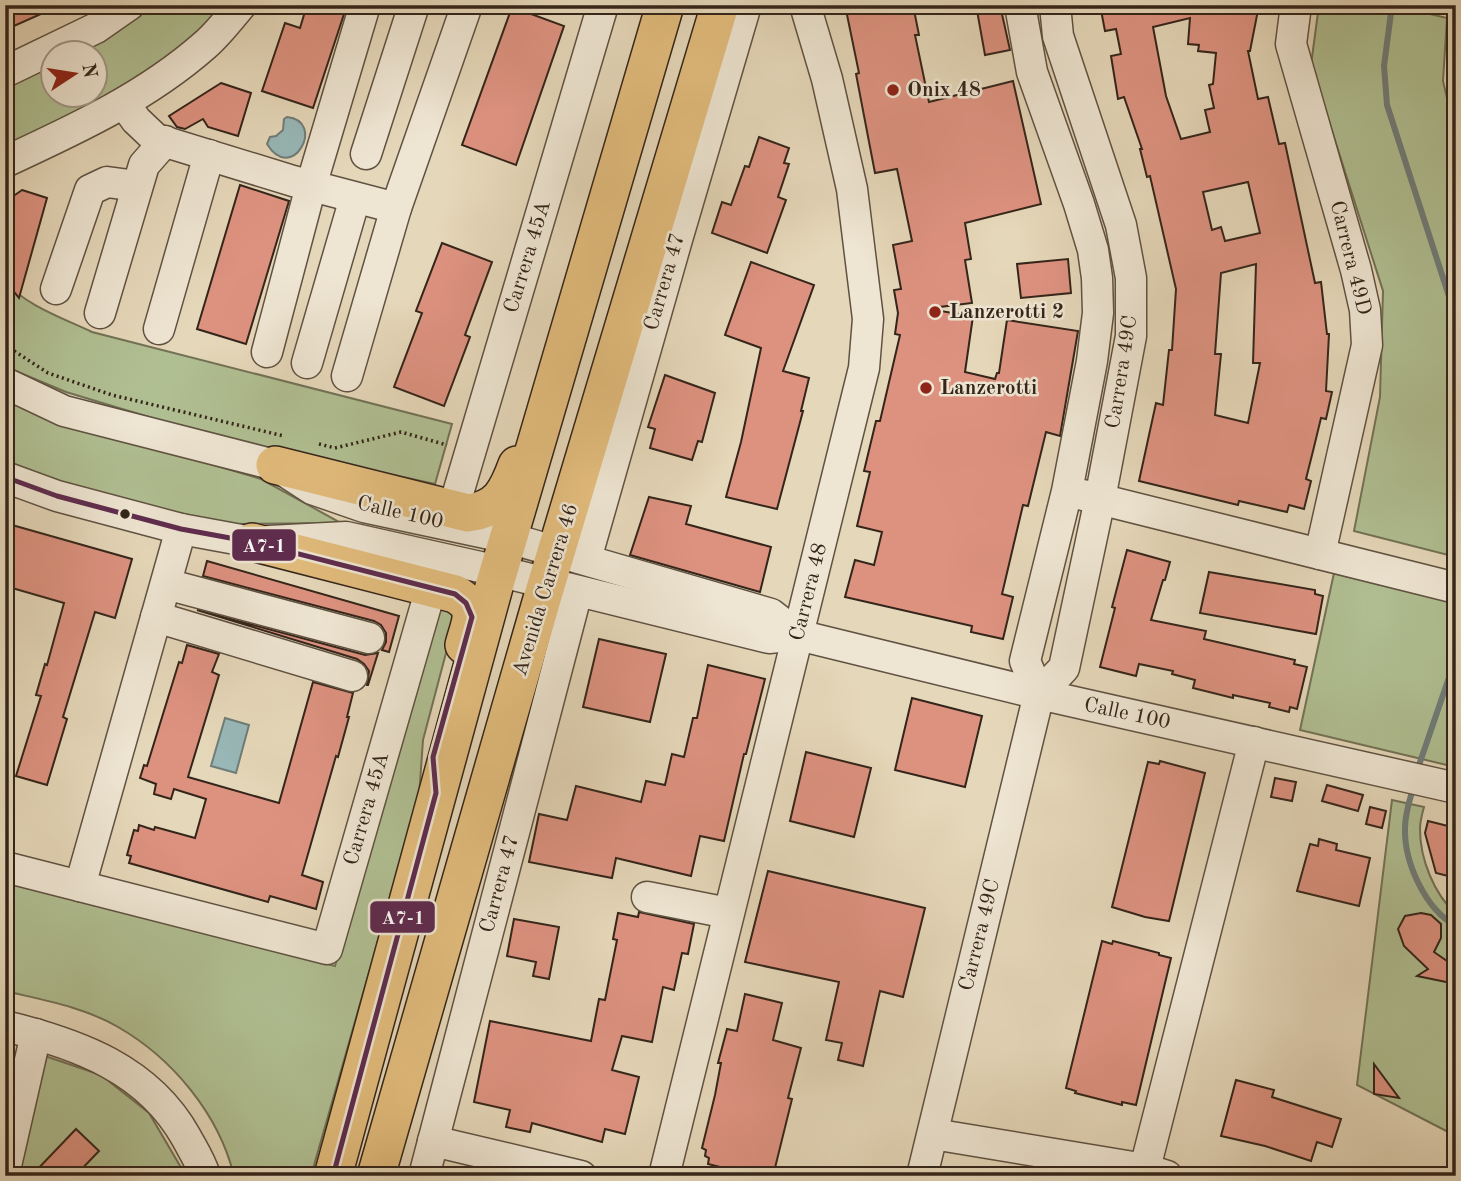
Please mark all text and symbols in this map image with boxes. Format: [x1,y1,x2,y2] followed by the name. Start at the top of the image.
[38,38,108,108] north arrow
[77,62,99,81] text: N
[907,80,981,101] place label: Onix 48
[885,82,901,98] marker: Onix 48
[501,198,555,316] street label: Carrera 45A
[1326,199,1374,317] street label: Carrera 49D
[641,231,689,333] street label: Carrera 47
[949,302,1064,323] place label: Lanzerotti 2
[927,304,943,320] marker: Lanzerotti 2
[1103,314,1141,430] street label: Carrera 49C
[940,378,1037,399] place label: Lanzerotti
[918,380,934,396] marker: Lanzerotti
[355,493,445,533] street label: Calle 100
[510,501,582,679] street label: Avenida Carrera 46
[118,507,132,521] unlabelled marker
[231,528,297,562] line badge: A7-1
[242,538,286,557] text: A7-1
[787,541,831,643] street label: Carrera 48
[1082,695,1172,733] street label: Calle 100
[341,750,393,868] street label: Carrera 45A
[477,833,523,935] street label: Carrera 47
[956,877,1004,993] street label: Carrera 49C
[369,900,436,934] line badge: A7-1
[381,910,425,929] text: A7-1

